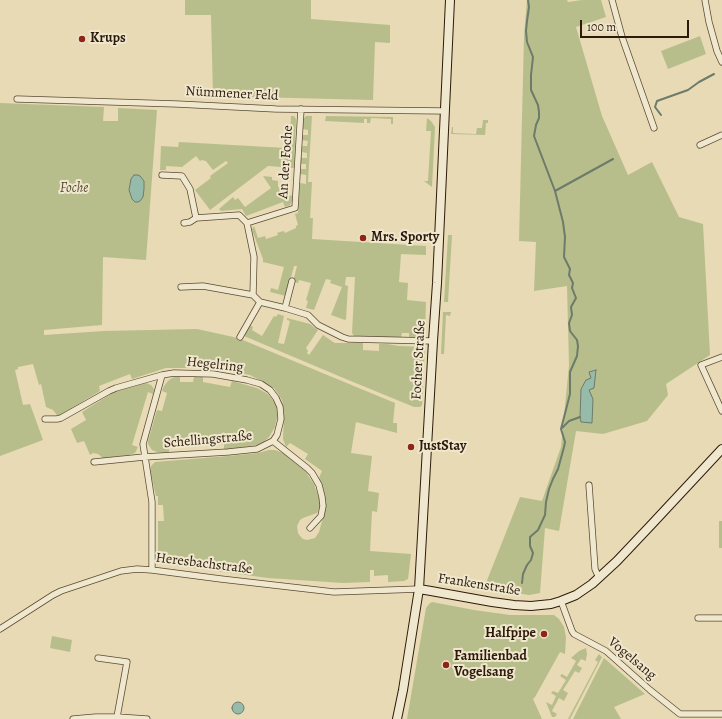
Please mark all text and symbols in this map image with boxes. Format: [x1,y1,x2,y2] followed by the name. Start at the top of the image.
[582,12,691,38] scale bar
[587,19,616,35] text: 100 m
[90,31,126,47] place label: Krups
[77,34,87,44] marker: Krups
[185,83,279,105] street label: Nümmener Feld
[275,125,297,199] street label: An der Foche
[60,181,88,197] park label: Foche
[371,230,439,246] place label: Mrs. Sporty
[358,233,368,243] marker: Mrs. Sporty
[409,320,429,400] street label: Focher Straße
[186,354,244,376] street label: Hegelring
[163,428,253,452] street label: Schellingstraße
[419,439,467,455] place label: JustStay
[406,442,416,452] marker: JustStay
[155,550,253,578] street label: Heresbachstraße
[436,570,522,600] street label: Frankenstraße
[485,626,536,642] place label: Halfpipe
[539,629,549,639] marker: Halfpipe
[604,634,660,684] street label: Vogelsang
[454,649,527,682] place label: Familienbad Vogelsang
[441,660,451,670] marker: Familienbad Vogelsang

